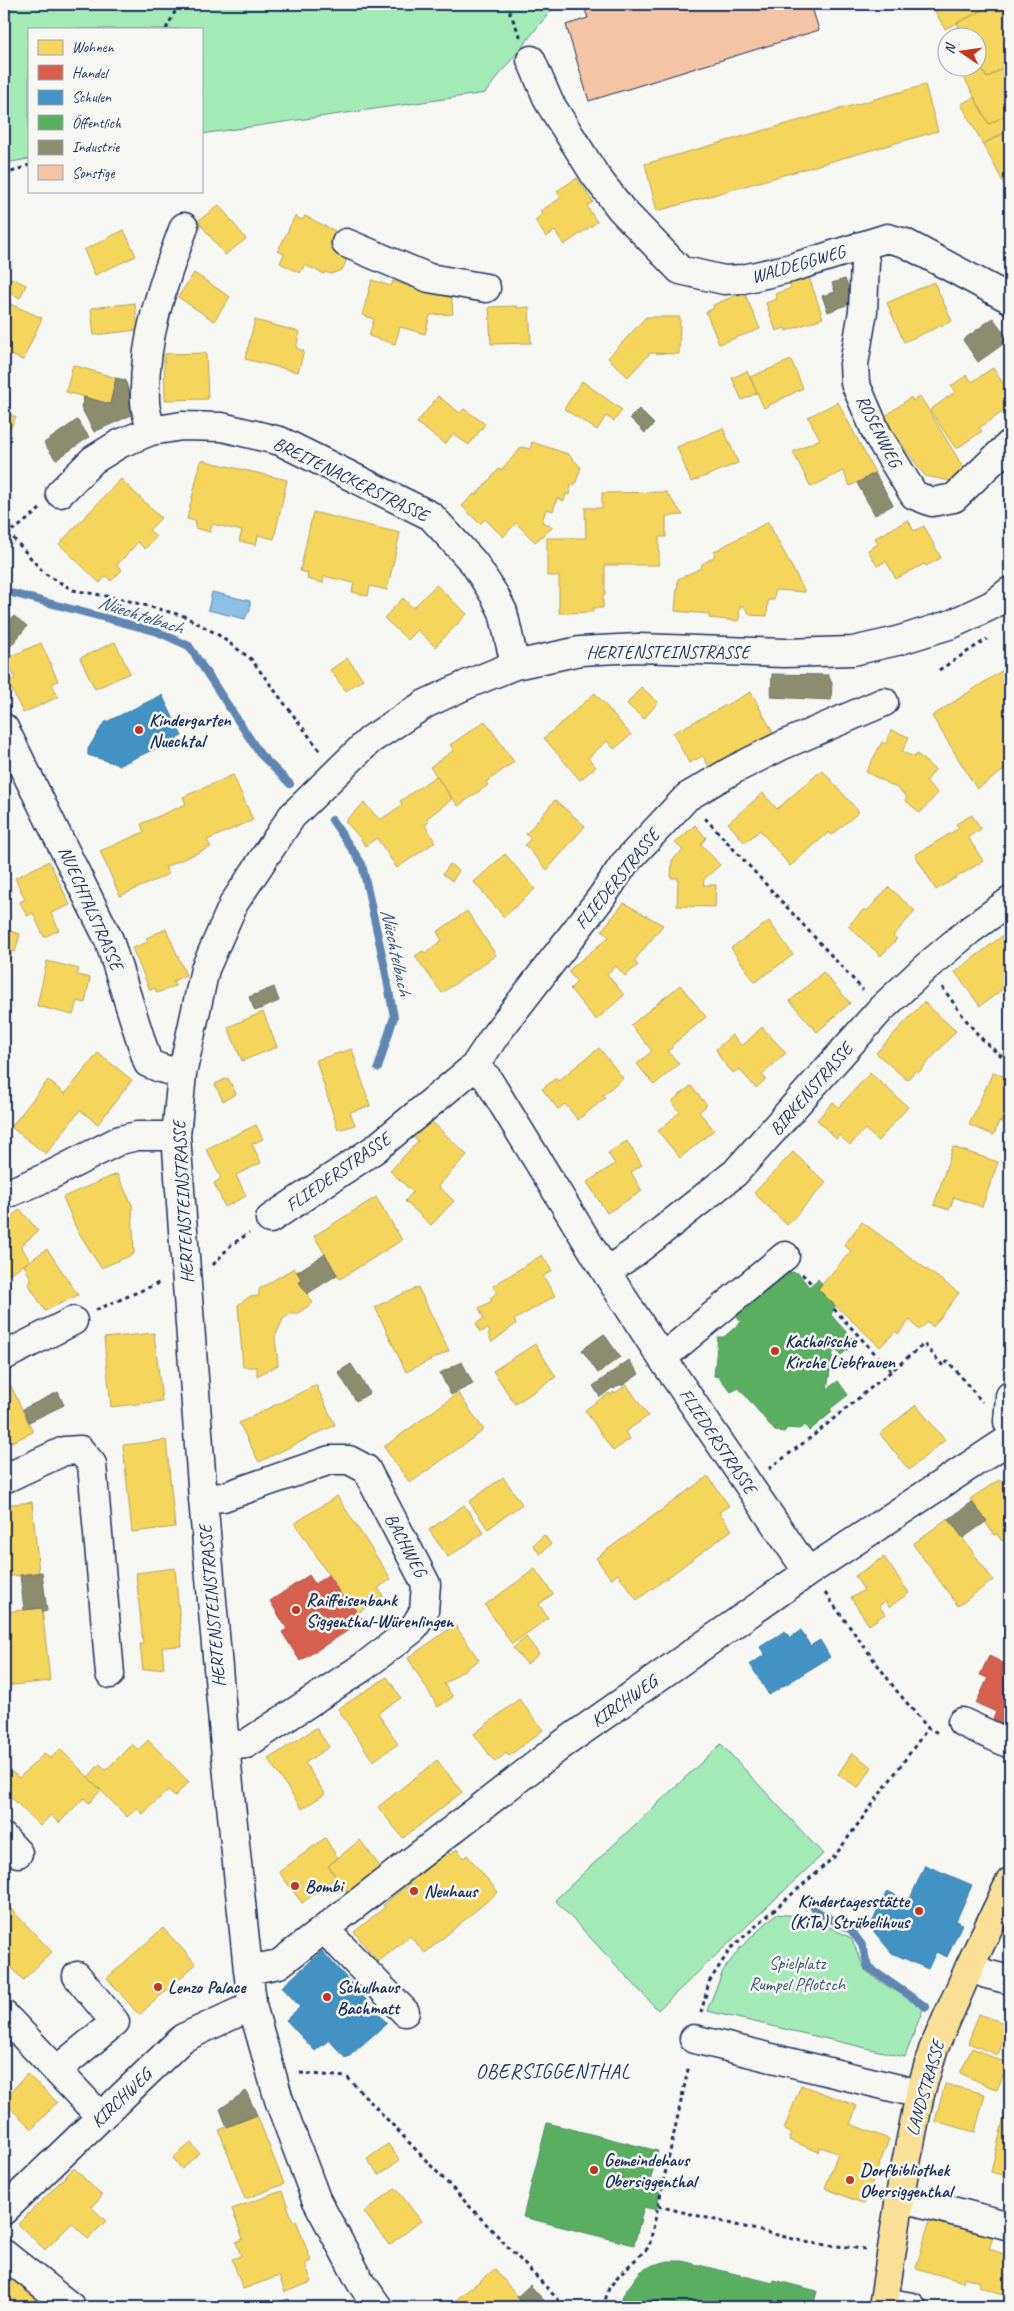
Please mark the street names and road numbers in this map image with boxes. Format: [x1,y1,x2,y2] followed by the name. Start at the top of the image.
[749,240,849,288] street label: WALDEGGWEG
[852,391,907,473] street label: ROSENWEG
[270,432,434,527] street label: BREITENACKERSTRASSE
[587,641,752,663] street label: HERTENSTEINSTRASSE
[570,823,665,933] street label: FLIEDERSTRASSE
[54,843,129,975] street label: NUECHTALSTRASSE
[765,1036,859,1140] street label: BIRKENSTRASSE
[168,1118,198,1284] street label: HERTENSTEINSTRASSE
[282,1127,396,1216] street label: FLIEDERSTRASSE
[675,1384,763,1500] street label: FLIEDERSTRASSE
[380,1510,433,1582] street label: BACHWEG
[194,1522,230,1688] street label: HERTENSTEINSTRASSE
[587,1669,664,1732] street label: KIRCHWEG
[901,2036,950,2138] street label: LANDSTRASSE
[86,2062,158,2132] street label: KIRCHWEG

